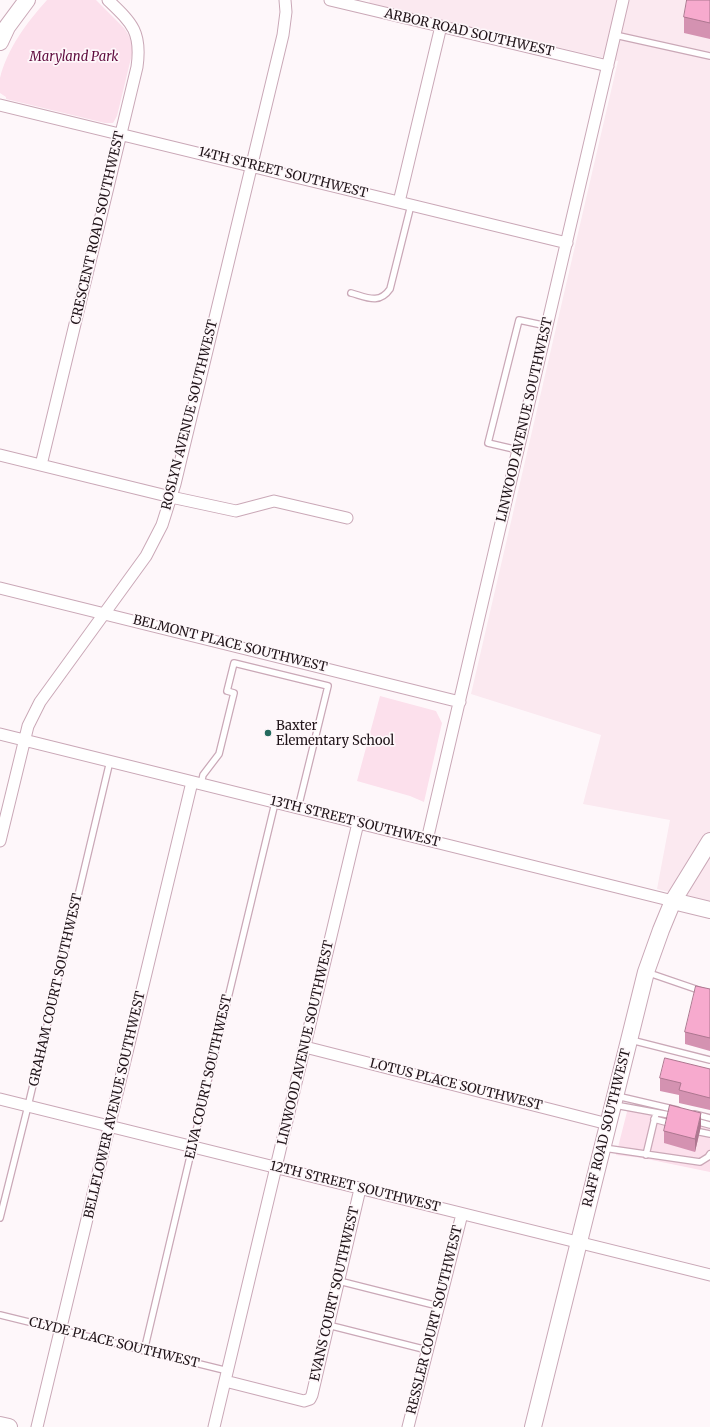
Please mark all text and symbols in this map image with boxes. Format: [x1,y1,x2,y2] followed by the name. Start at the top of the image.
[383,6,555,60] street label: ARBOR ROAD SOUTHWEST
[30,49,118,65] park label: Maryland Park
[68,130,128,326] street label: CRESCENT ROAD SOUTHWEST
[197,144,369,202] street label: 14TH STREET SOUTHWEST
[494,316,556,524] street label: LINWOOD AVENUE SOUTHWEST
[159,318,221,512] street label: ROSLYN AVENUE SOUTHWEST
[131,612,329,676] street label: BELMONT PLACE SOUTHWEST
[276,718,394,749] place label: Baxter Elementary School
[263,728,273,738] marker: Baxter Elementary School
[268,793,442,851] street label: 13TH STREET SOUTHWEST
[26,892,86,1088] street label: GRAHAM COURT SOUTHWEST
[275,939,337,1147] street label: LINWOOD AVENUE SOUTHWEST
[81,990,149,1220] street label: BELLFLOWER AVENUE SOUTHWEST
[182,993,236,1161] street label: ELVA COURT SOUTHWEST
[580,1047,634,1209] street label: RAFF ROAD SOUTHWEST
[368,1056,544,1114] street label: LOTUS PLACE SOUTHWEST
[268,1158,442,1216] street label: 12TH STREET SOUTHWEST
[307,1205,363,1383] street label: EVANS COURT SOUTHWEST
[404,1224,466,1416] street label: RESSLER COURT SOUTHWEST
[27,1314,201,1372] street label: CLYDE PLACE SOUTHWEST

